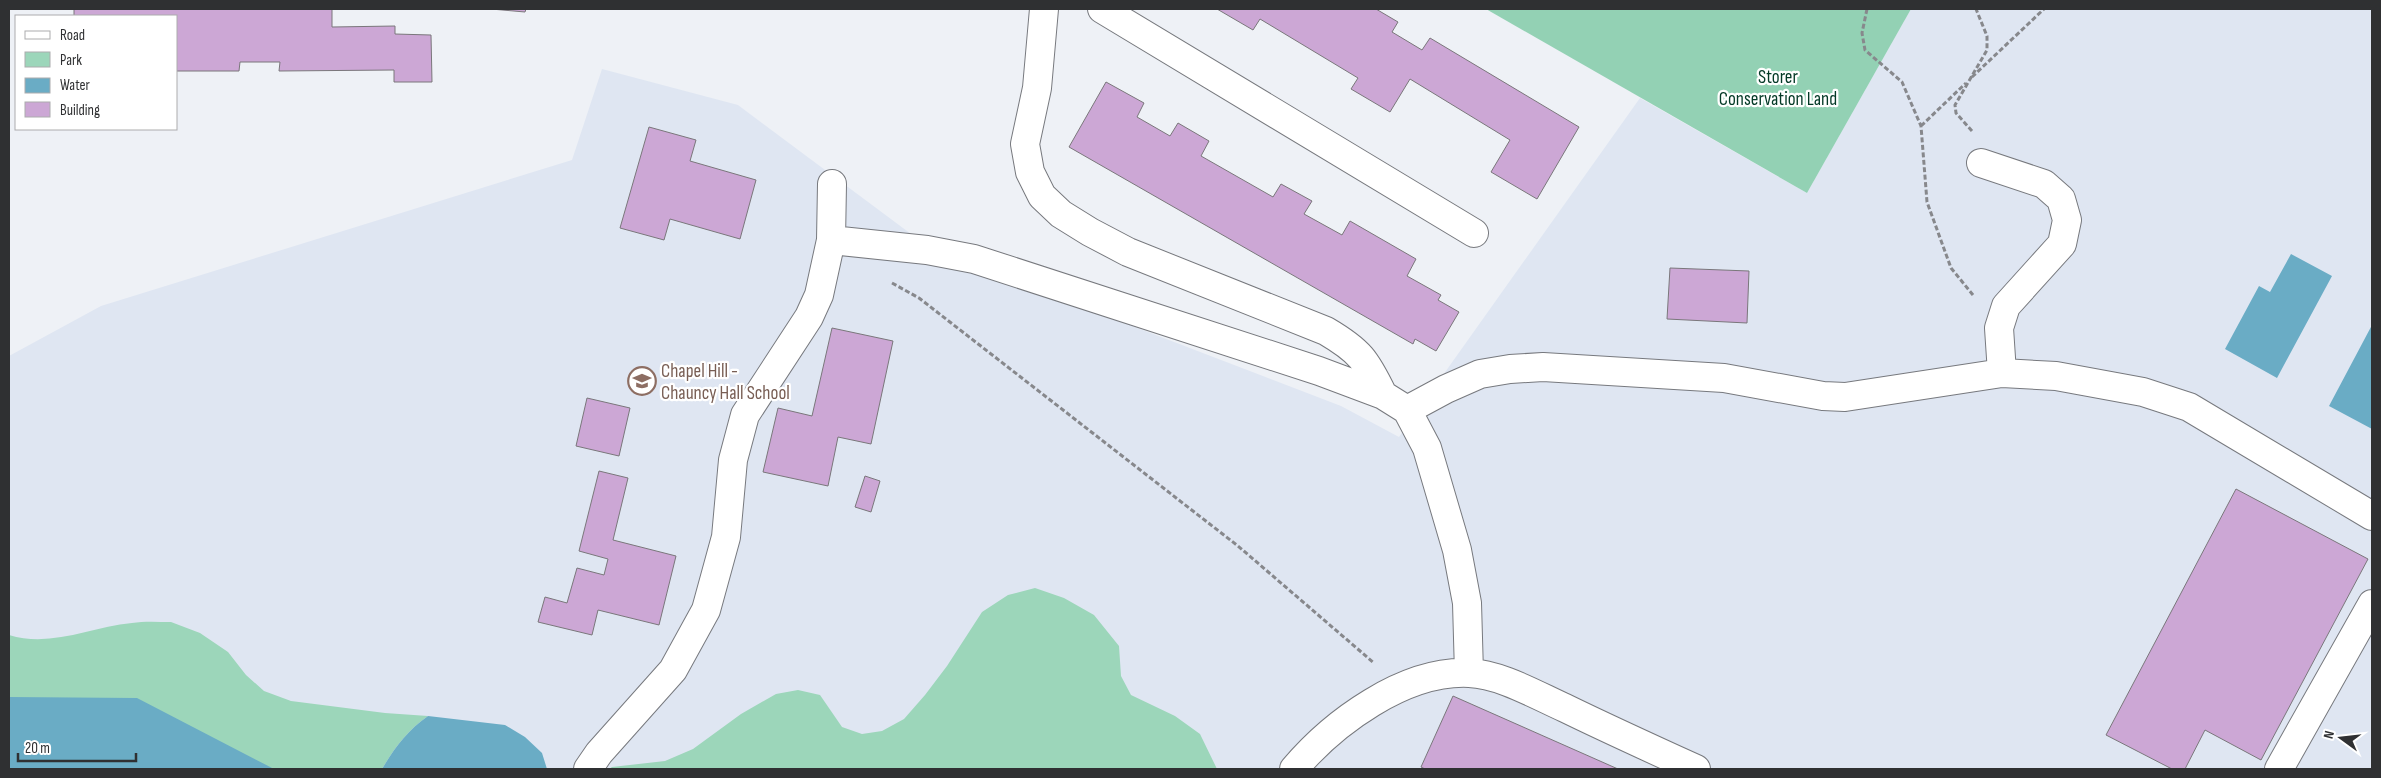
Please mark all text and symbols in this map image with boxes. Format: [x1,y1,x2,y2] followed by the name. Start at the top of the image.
[15,15,178,130] legend
[60,26,85,45] text: Road
[60,51,82,70] text: Park
[1719,66,1837,111] park label: Storer Conservation Land
[60,76,91,95] text: Water
[60,101,100,120] text: Building
[661,360,790,405] place label: Chapel Hill - Chauncy Hall School
[627,366,657,396] school or university icon: Chapel Hill - Chauncy Hall School
[2316,713,2366,763] north arrow
[2320,729,2338,741] text: N
[18,730,135,762] scale bar
[25,739,50,758] text: 20 m

